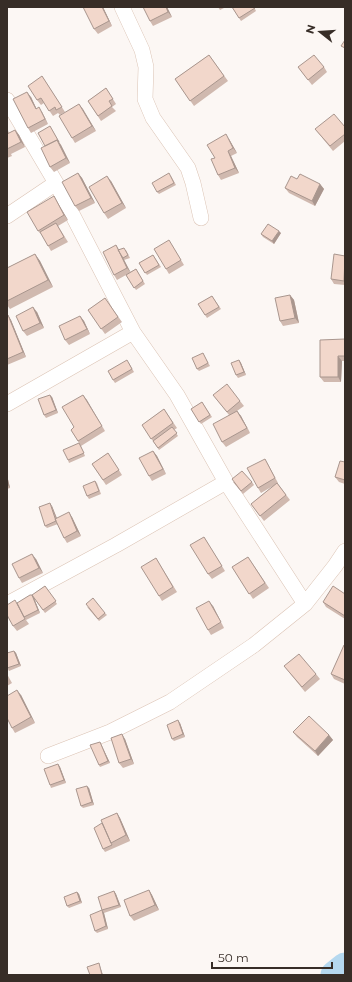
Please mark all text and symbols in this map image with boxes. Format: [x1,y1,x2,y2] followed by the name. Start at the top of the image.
[300,12,340,52] north arrow
[302,23,318,35] text: N
[212,944,332,970] scale bar
[218,950,249,965] text: 50 m

